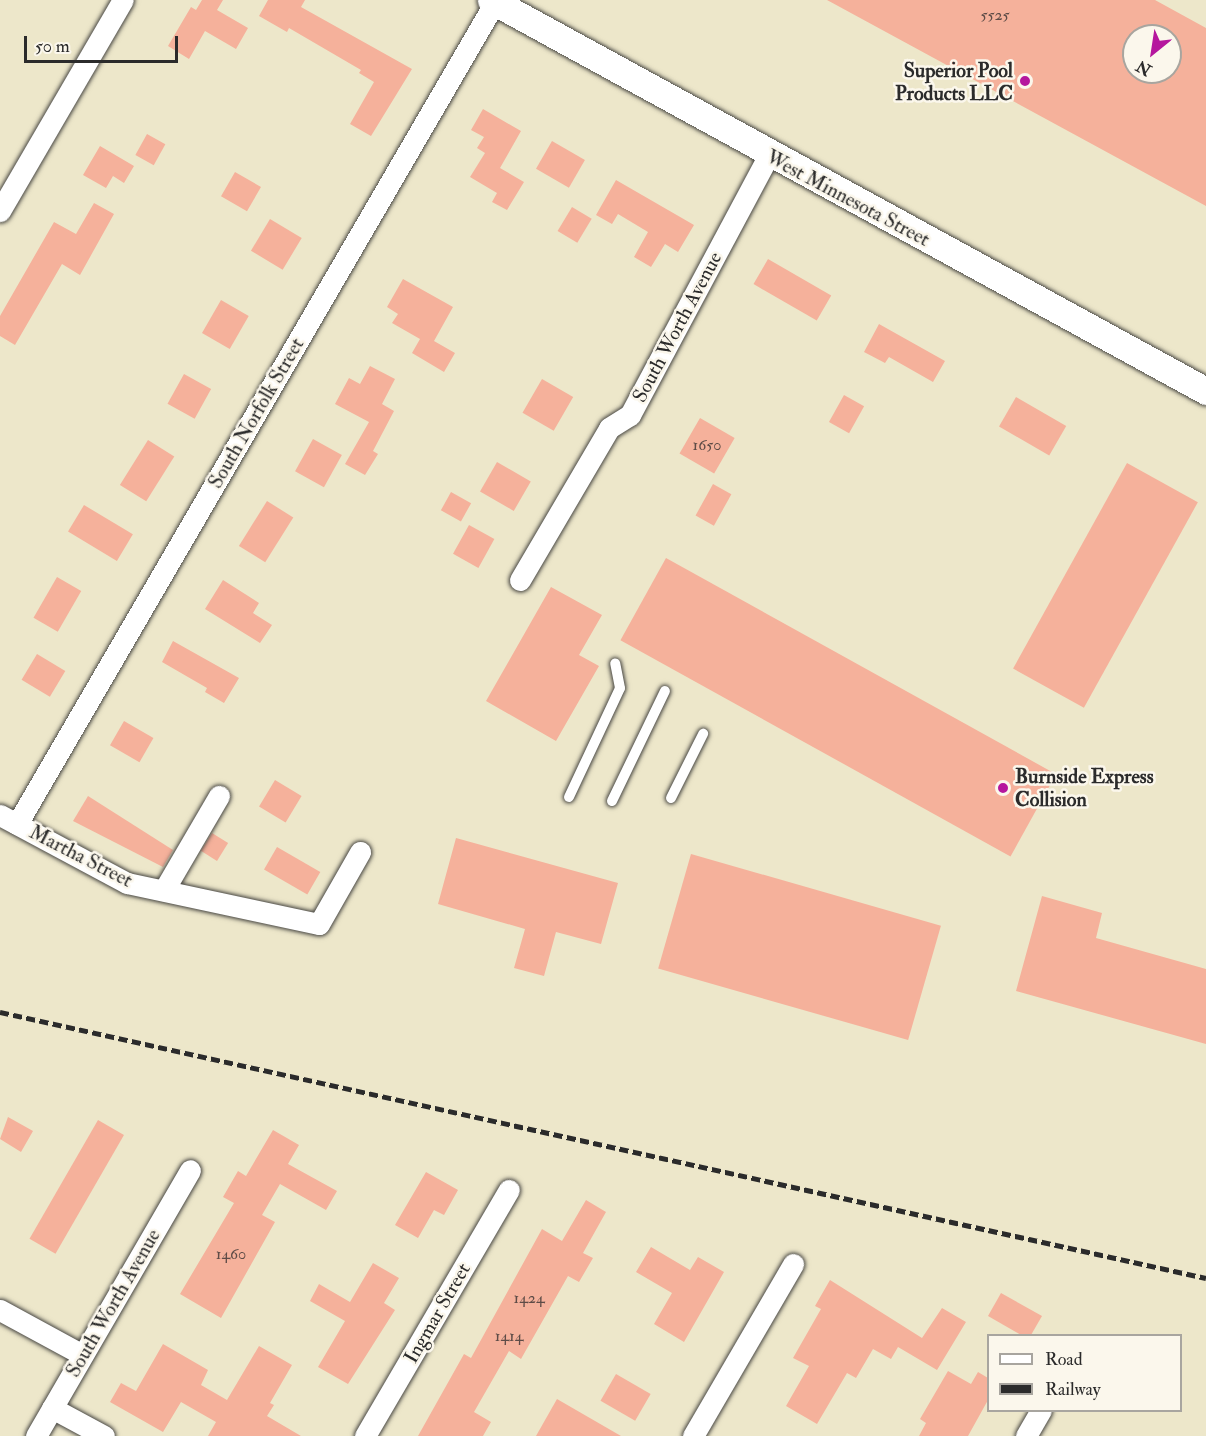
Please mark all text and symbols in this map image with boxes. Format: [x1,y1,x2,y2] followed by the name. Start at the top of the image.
[980,5,1010,25] house number: 5525
[27,24,182,62] scale bar
[1122,24,1182,84] north arrow
[35,35,70,58] text: 50 m
[1133,56,1155,80] text: N
[895,58,1013,105] place label: Superior Pool Products LLC
[1018,74,1032,88] marker: Superior Pool Products LLC
[762,145,934,251] street label: West Minnesota Street
[627,248,727,406] street label: South Worth Avenue
[203,333,309,493] street label: South Norfolk Street
[693,435,721,455] house number: 1650
[1015,765,1153,812] place label: Burnside Express Collision
[996,781,1010,795] marker: Burnside Express Collision
[25,820,137,892] street label: Martha Street
[61,1225,165,1381] street label: South Worth Avenue
[216,1244,246,1264] house number: 1460
[399,1259,475,1367] street label: Ingmar Street
[513,1288,545,1308] house number: 1424
[495,1326,523,1346] house number: 1414
[987,1334,1182,1412] legend
[1045,1348,1083,1371] text: Road
[1045,1378,1101,1401] text: Railway

